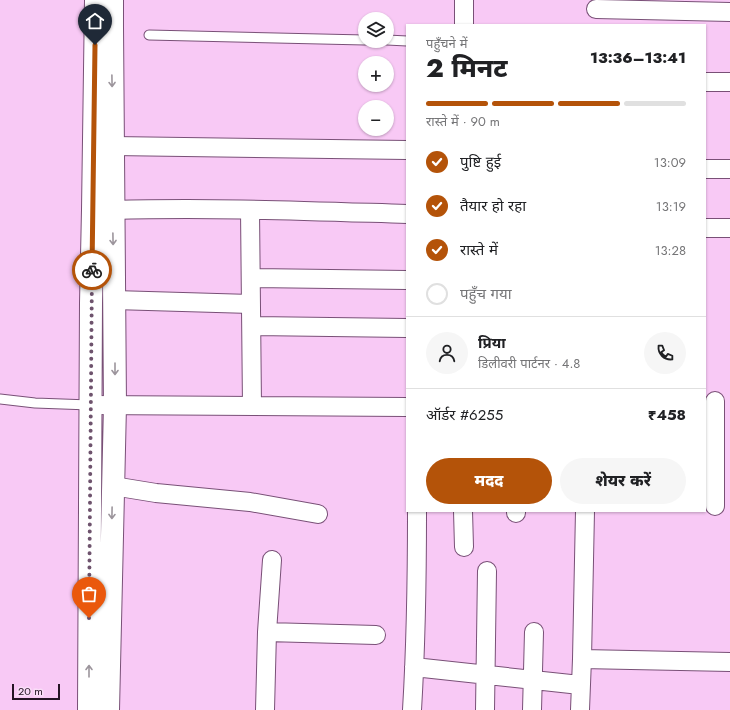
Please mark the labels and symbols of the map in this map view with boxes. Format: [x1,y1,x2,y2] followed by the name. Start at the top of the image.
[78,4,112,45] pin
[108,74,116,87] one-way arrow
[110,232,117,245] one-way arrow
[72,250,112,290] courier
[111,362,119,375] one-way arrow
[108,506,116,519] one-way arrow
[72,577,106,618] pin
[85,665,93,678] one-way arrow
[12,682,60,701] scale bar

